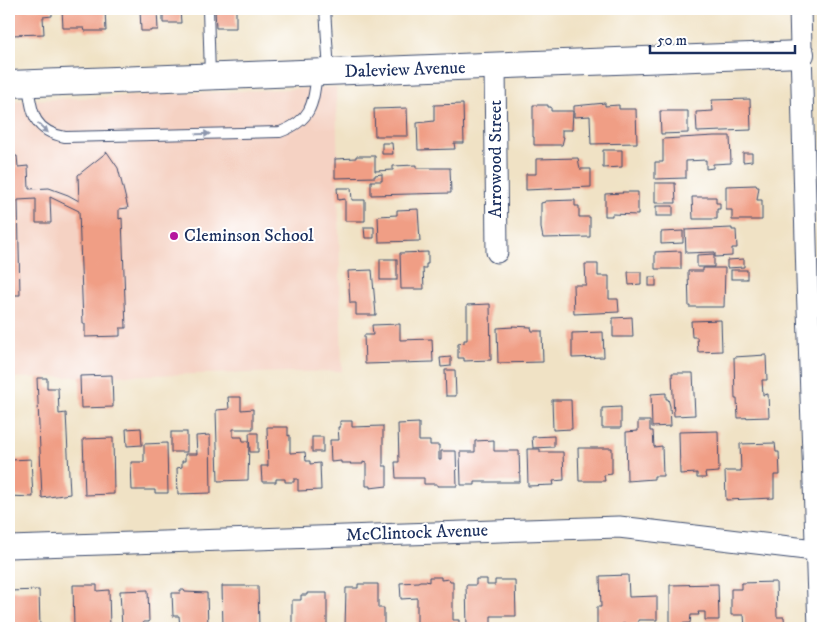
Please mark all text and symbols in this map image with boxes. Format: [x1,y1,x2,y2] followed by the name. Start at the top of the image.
[650,22,794,54] scale bar
[657,31,687,50] text: 50 m
[344,57,466,83] street label: Daleview Avenue
[485,100,507,218] street label: Arrowood Street
[37,122,49,134] one-way arrow
[195,130,211,138] one-way arrow
[184,225,314,247] place label: Cleminson School
[168,230,180,242] marker: Cleminson School
[346,520,488,546] street label: McClintock Avenue

